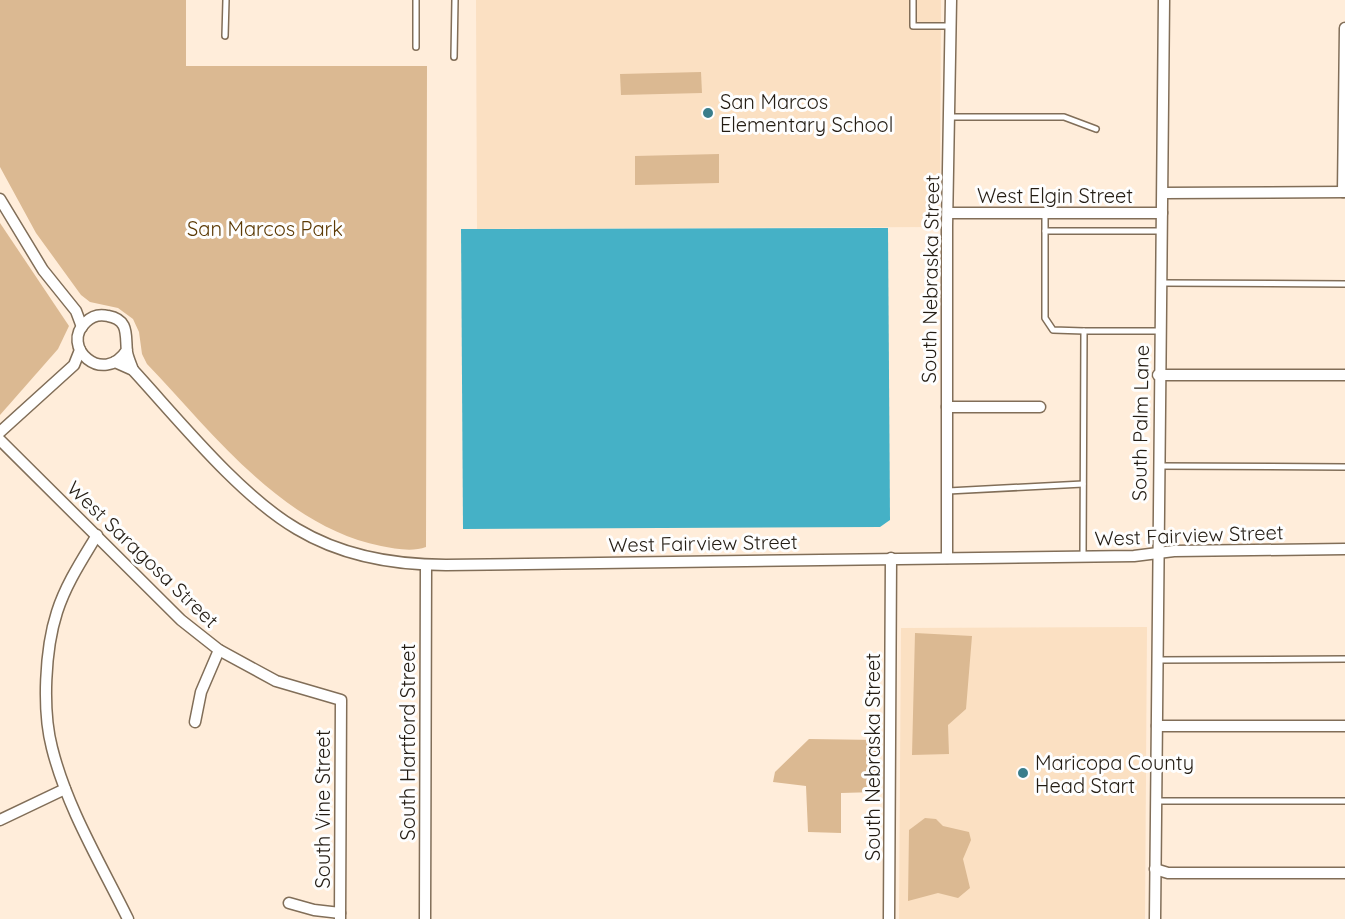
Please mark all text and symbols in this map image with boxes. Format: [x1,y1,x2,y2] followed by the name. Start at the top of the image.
[720,89,893,137] place label: San Marcos Elementary School
[701,106,715,120] marker: San Marcos Elementary School
[916,175,944,383] street label: South Nebraska Street
[977,183,1133,208] street label: West Elgin Street
[187,216,343,241] park label: San Marcos Park
[1126,345,1154,501] street label: South Palm Lane
[62,475,224,633] street label: West Saragosa Street
[1094,519,1284,551] street label: West Fairview Street
[608,529,798,557] street label: West Fairview Street
[395,643,420,840] street label: South Hartford Street
[860,653,885,861] street label: South Nebraska Street
[310,729,335,888] street label: South Vine Street
[1035,750,1194,798] place label: Maricopa County Head Start
[1016,766,1030,780] marker: Maricopa County Head Start

